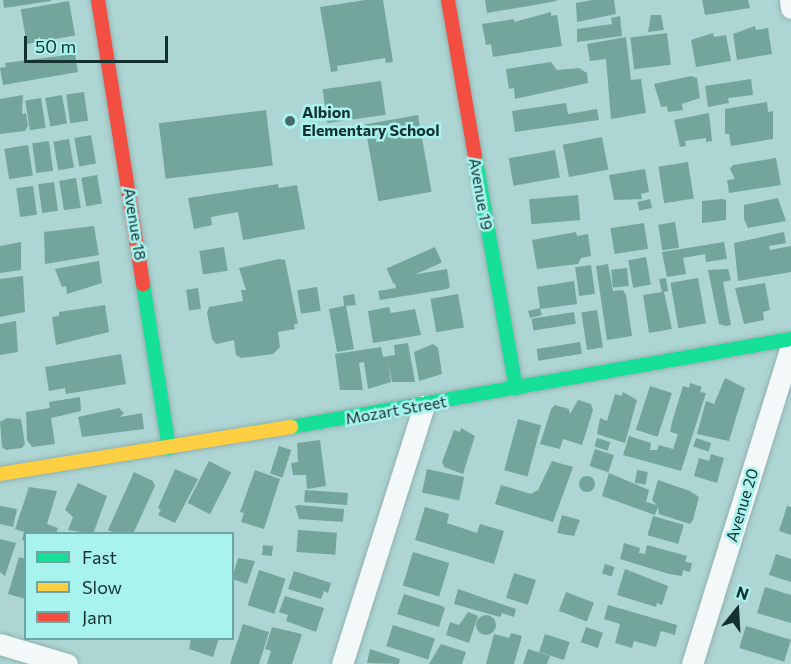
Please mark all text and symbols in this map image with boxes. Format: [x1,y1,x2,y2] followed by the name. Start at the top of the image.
[27,24,171,62] scale bar
[35,35,76,57] text: 50 m
[302,102,440,140] place label: Albion Elementary School
[283,114,297,128] marker: Albion Elementary School
[465,156,497,232] street label: Avenue 19
[120,186,150,262] street label: Avenue 18
[344,392,448,428] street label: Mozart Street
[722,466,762,544] street label: Avenue 20
[24,532,234,640] legend
[82,546,117,568] text: Fast
[82,576,122,598] text: Slow
[707,580,767,640] north arrow
[734,582,751,603] text: N
[82,606,112,628] text: Jam

